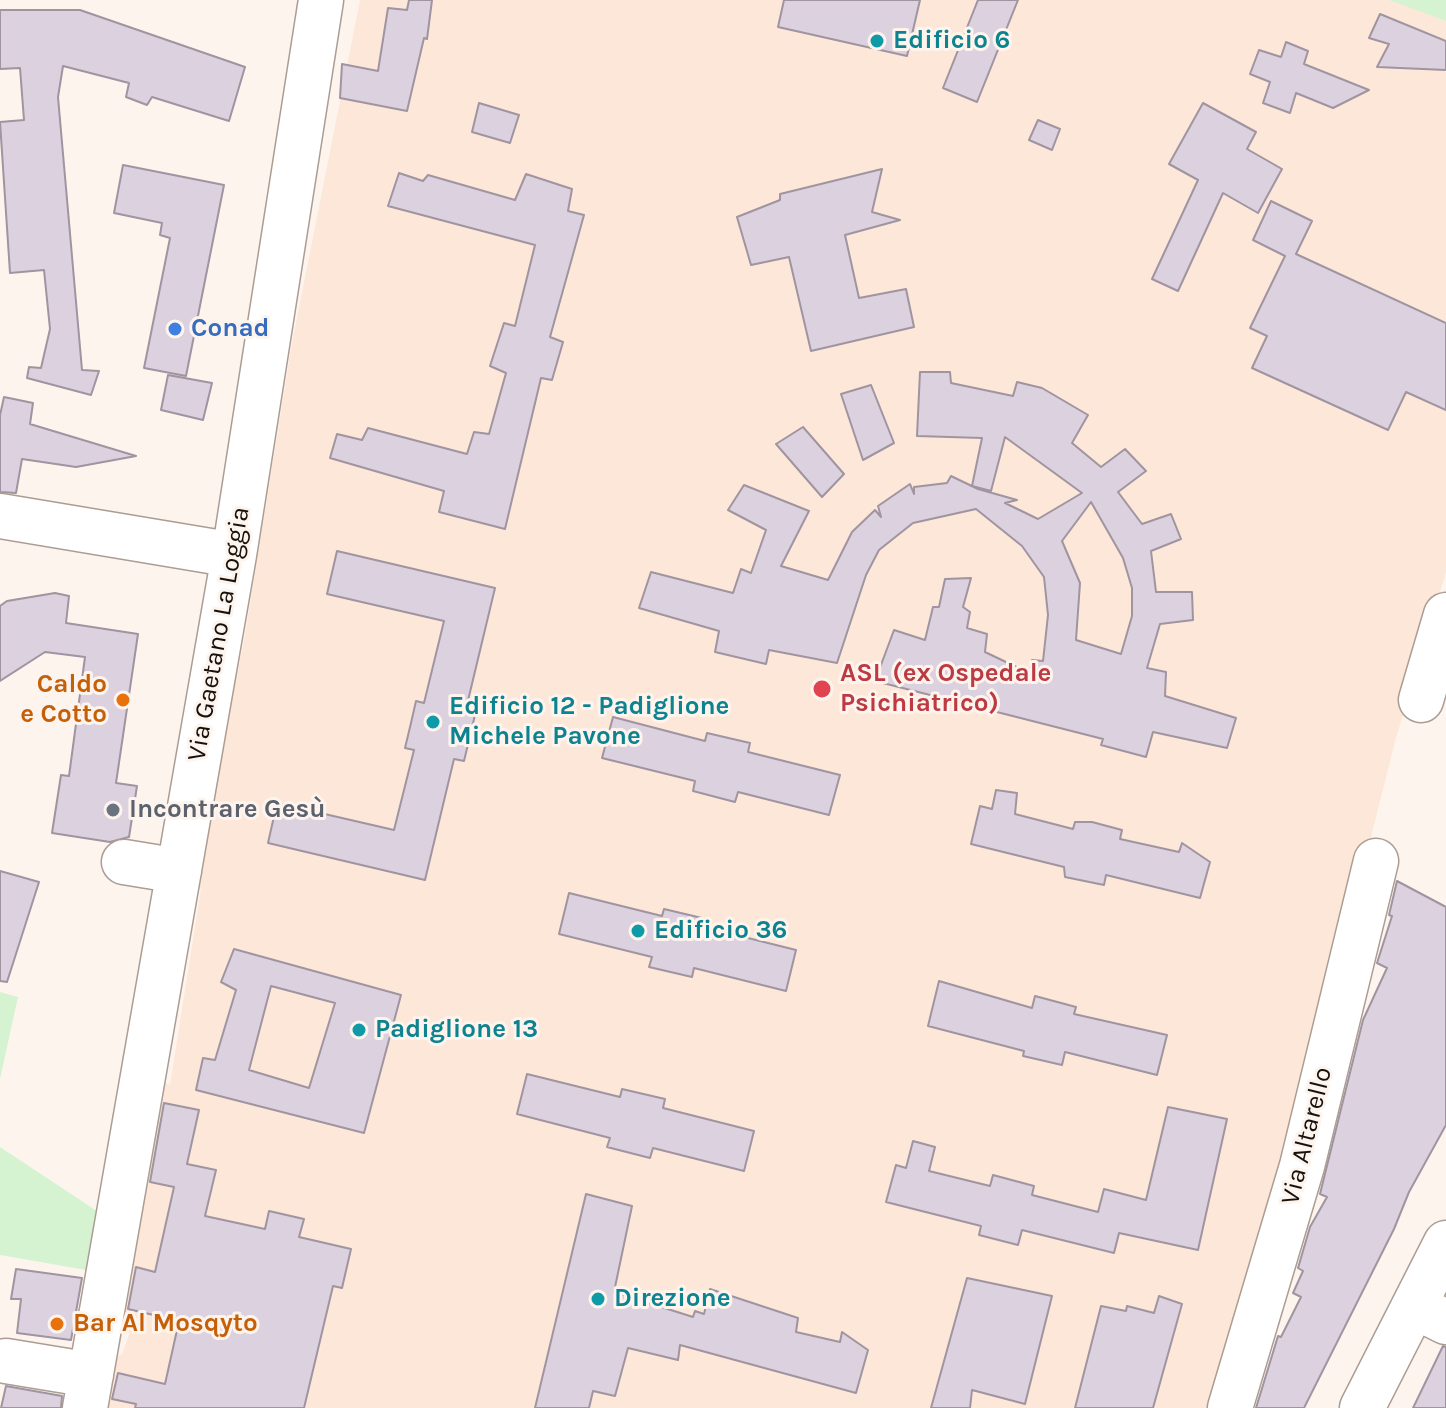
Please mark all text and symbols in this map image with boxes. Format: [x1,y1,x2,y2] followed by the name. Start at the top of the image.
[893,25,1010,57] place label: Edificio 6
[868,32,886,50] marker: Edificio 6
[191,313,270,345] place label: Conad
[166,320,184,338] marker: Conad
[181,504,257,764] street label: Via Gaetano La Loggia
[840,658,1051,720] place label: ASL (ex Ospedale Psichiatrico)
[20,669,107,730] place label: Caldo e Cotto
[811,678,833,700] marker: ASL (ex Ospedale Psichiatrico)
[114,691,132,709] marker: Caldo e Cotto
[449,691,729,752] place label: Edificio 12 - Padiglione Michele Pavone
[424,713,442,731] marker: Edificio 12 - Padiglione Michele Pavone
[129,794,325,826] place label: Incontrare Gesù
[104,801,122,819] marker: Incontrare Gesù
[654,915,787,947] place label: Edificio 36
[629,922,647,940] marker: Edificio 36
[375,1014,538,1046] place label: Padiglione 13
[350,1021,368,1039] marker: Padiglione 13
[1275,1064,1339,1208] street label: Via Altarello
[614,1283,730,1315] place label: Direzione
[589,1290,607,1308] marker: Direzione
[73,1308,258,1340] place label: Bar Al Mosqyto
[48,1315,66,1333] marker: Bar Al Mosqyto

